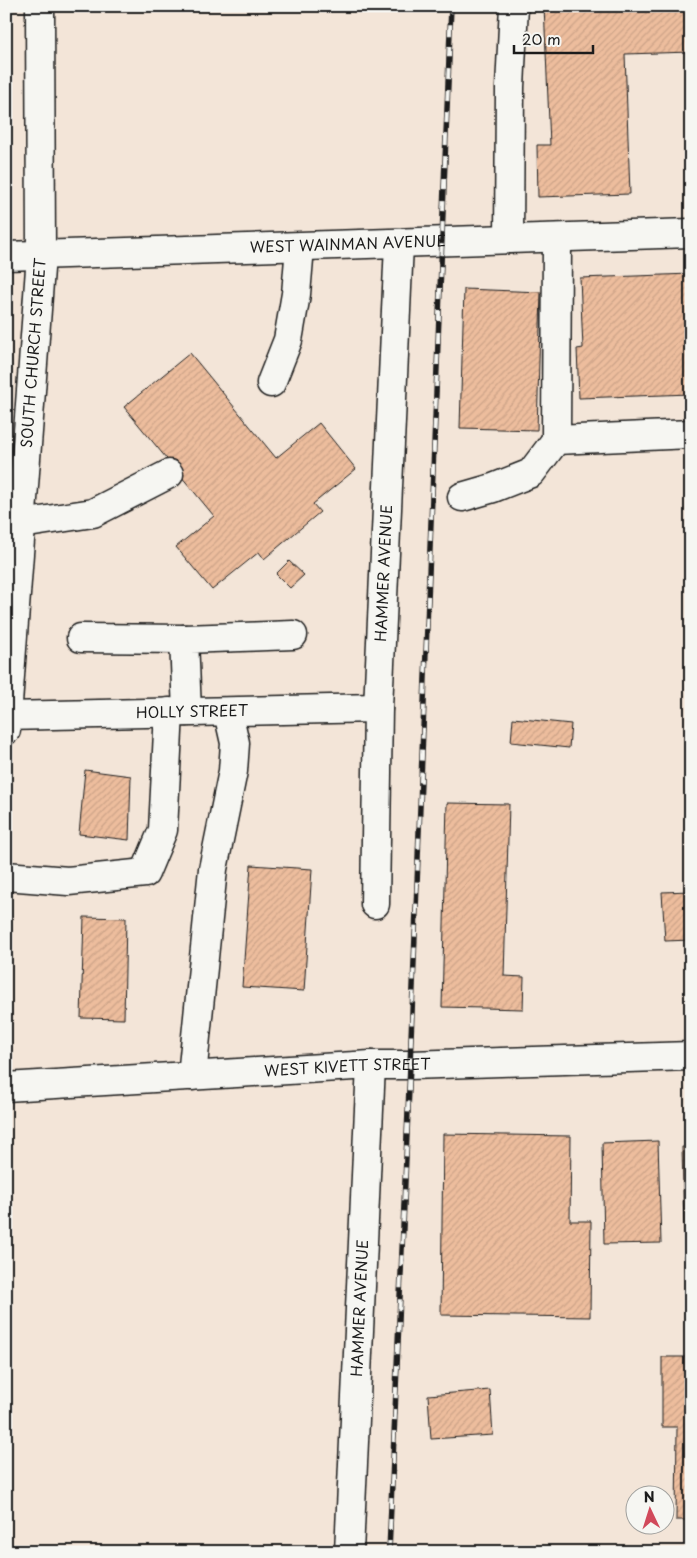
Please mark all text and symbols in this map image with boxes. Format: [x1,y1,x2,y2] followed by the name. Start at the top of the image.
[514,22,593,54] scale bar
[522,27,561,50] text: 20 m
[249,228,446,258] street label: WEST WAINMAN AVENUE
[14,256,51,449] street label: SOUTH CHURCH STREET
[368,504,397,642] street label: HAMMER AVENUE
[136,698,249,723] street label: HOLLY STREET
[263,1051,432,1081] street label: WEST KIVETT STREET
[344,1239,373,1377] street label: HAMMER AVENUE
[624,1486,674,1536] north arrow
[643,1486,655,1507] text: N

